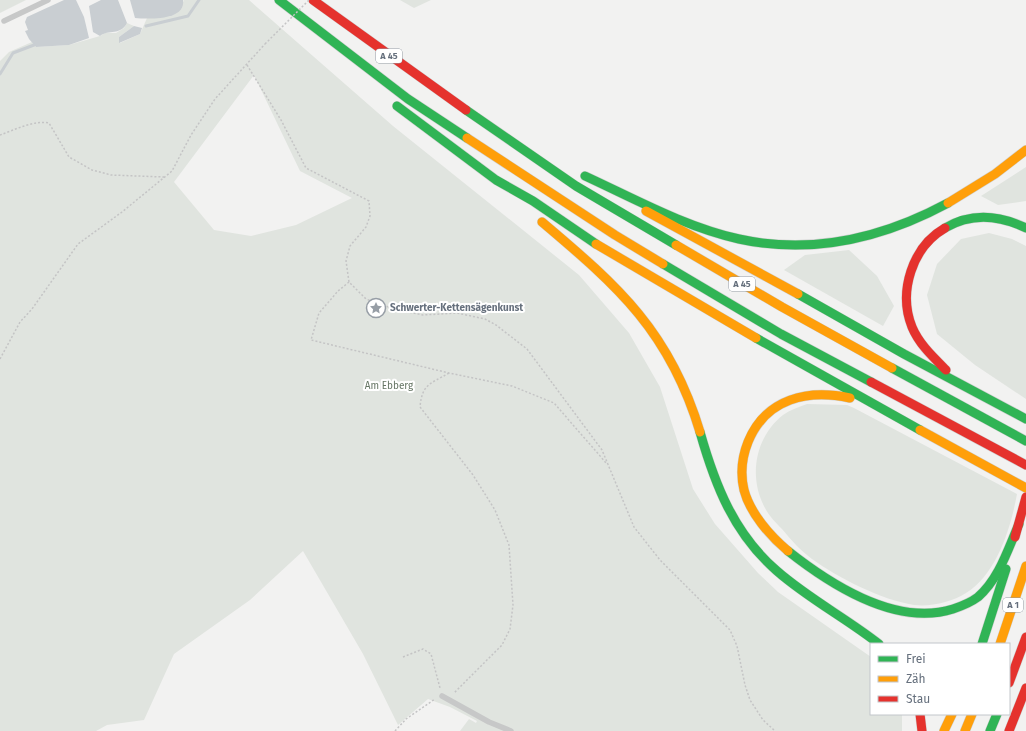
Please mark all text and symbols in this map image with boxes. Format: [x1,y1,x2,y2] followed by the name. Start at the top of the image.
[376,49,402,63] road number: A 45
[729,277,755,291] road number: A 45
[365,297,387,319] place icon: Schwerter-Kettensägenkunst
[390,302,523,314] place label: Schwerter-Kettensägenkunst
[365,380,414,392] park label: Am Ebberg
[1003,598,1023,612] road number: A 1
[870,643,1010,715] legend
[906,652,926,666] text: Frei
[906,672,926,686] text: Zäh
[906,692,930,706] text: Stau

